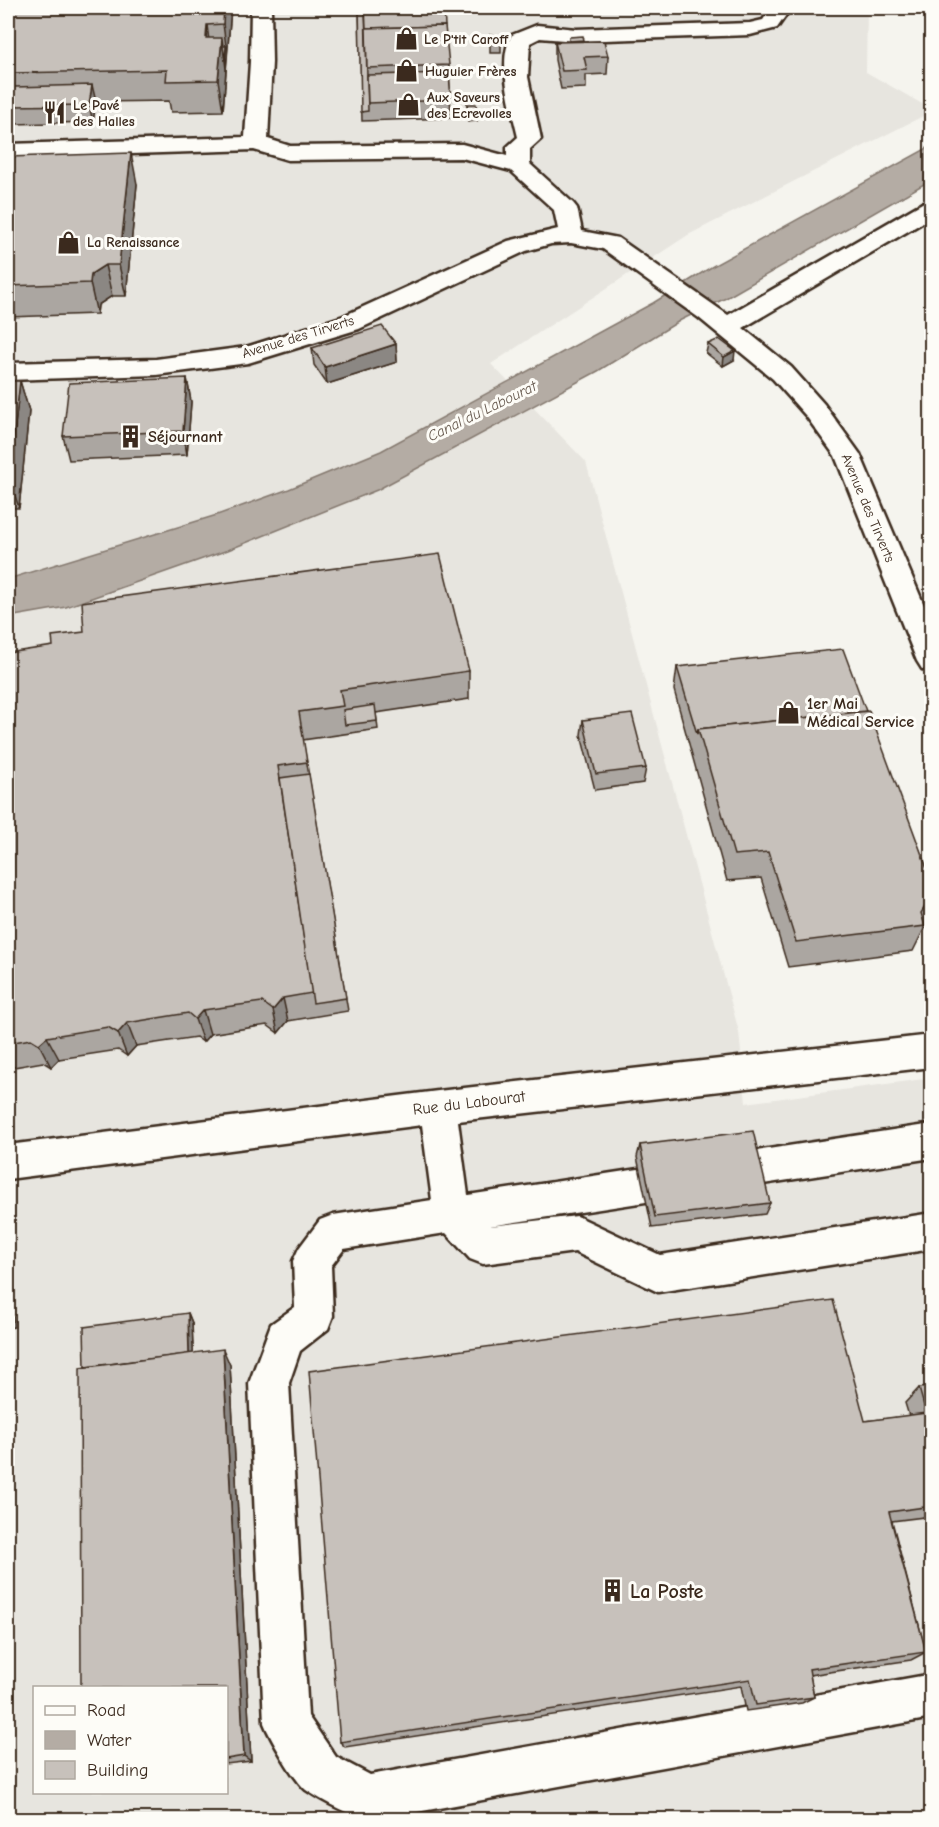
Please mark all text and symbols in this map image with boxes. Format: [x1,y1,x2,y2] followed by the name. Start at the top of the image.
[393,26,419,52] shop icon: Le P'tit Caroff
[424,31,509,48] place label: Le P'tit Caroff
[394,58,420,84] shop icon: Huguier Frères
[425,63,516,80] place label: Huguier Frères
[427,89,512,122] place label: Aux Saveurs des Ecrevolles
[396,92,422,118] shop icon: Aux Saveurs des Ecrevolles
[73,97,135,130] place label: Le Pavé des Halles
[42,100,68,126] restaurant icon: Le Pavé des Halles
[56,229,82,255] shop icon: La Renaissance
[87,234,180,251] place label: La Renaissance
[240,312,356,362] street label: Avenue des Tirverts
[425,376,541,445] water label: Canal du Labourat
[117,424,143,450] building icon: Séjournant
[148,428,223,446] place label: Séjournant
[837,451,899,565] street label: Avenue des Tirverts
[807,695,914,731] place label: 1er Mai Médical Service
[776,700,802,726] shop icon: 1er Mai Médical Service
[412,1087,527,1119] street label: Rue du Labourat
[599,1578,625,1604] building icon: La Poste
[630,1580,704,1603] place label: La Poste
[33,1686,228,1794] legend
[87,1700,126,1721] text: Road
[87,1730,132,1751] text: Water
[87,1760,149,1781] text: Building

